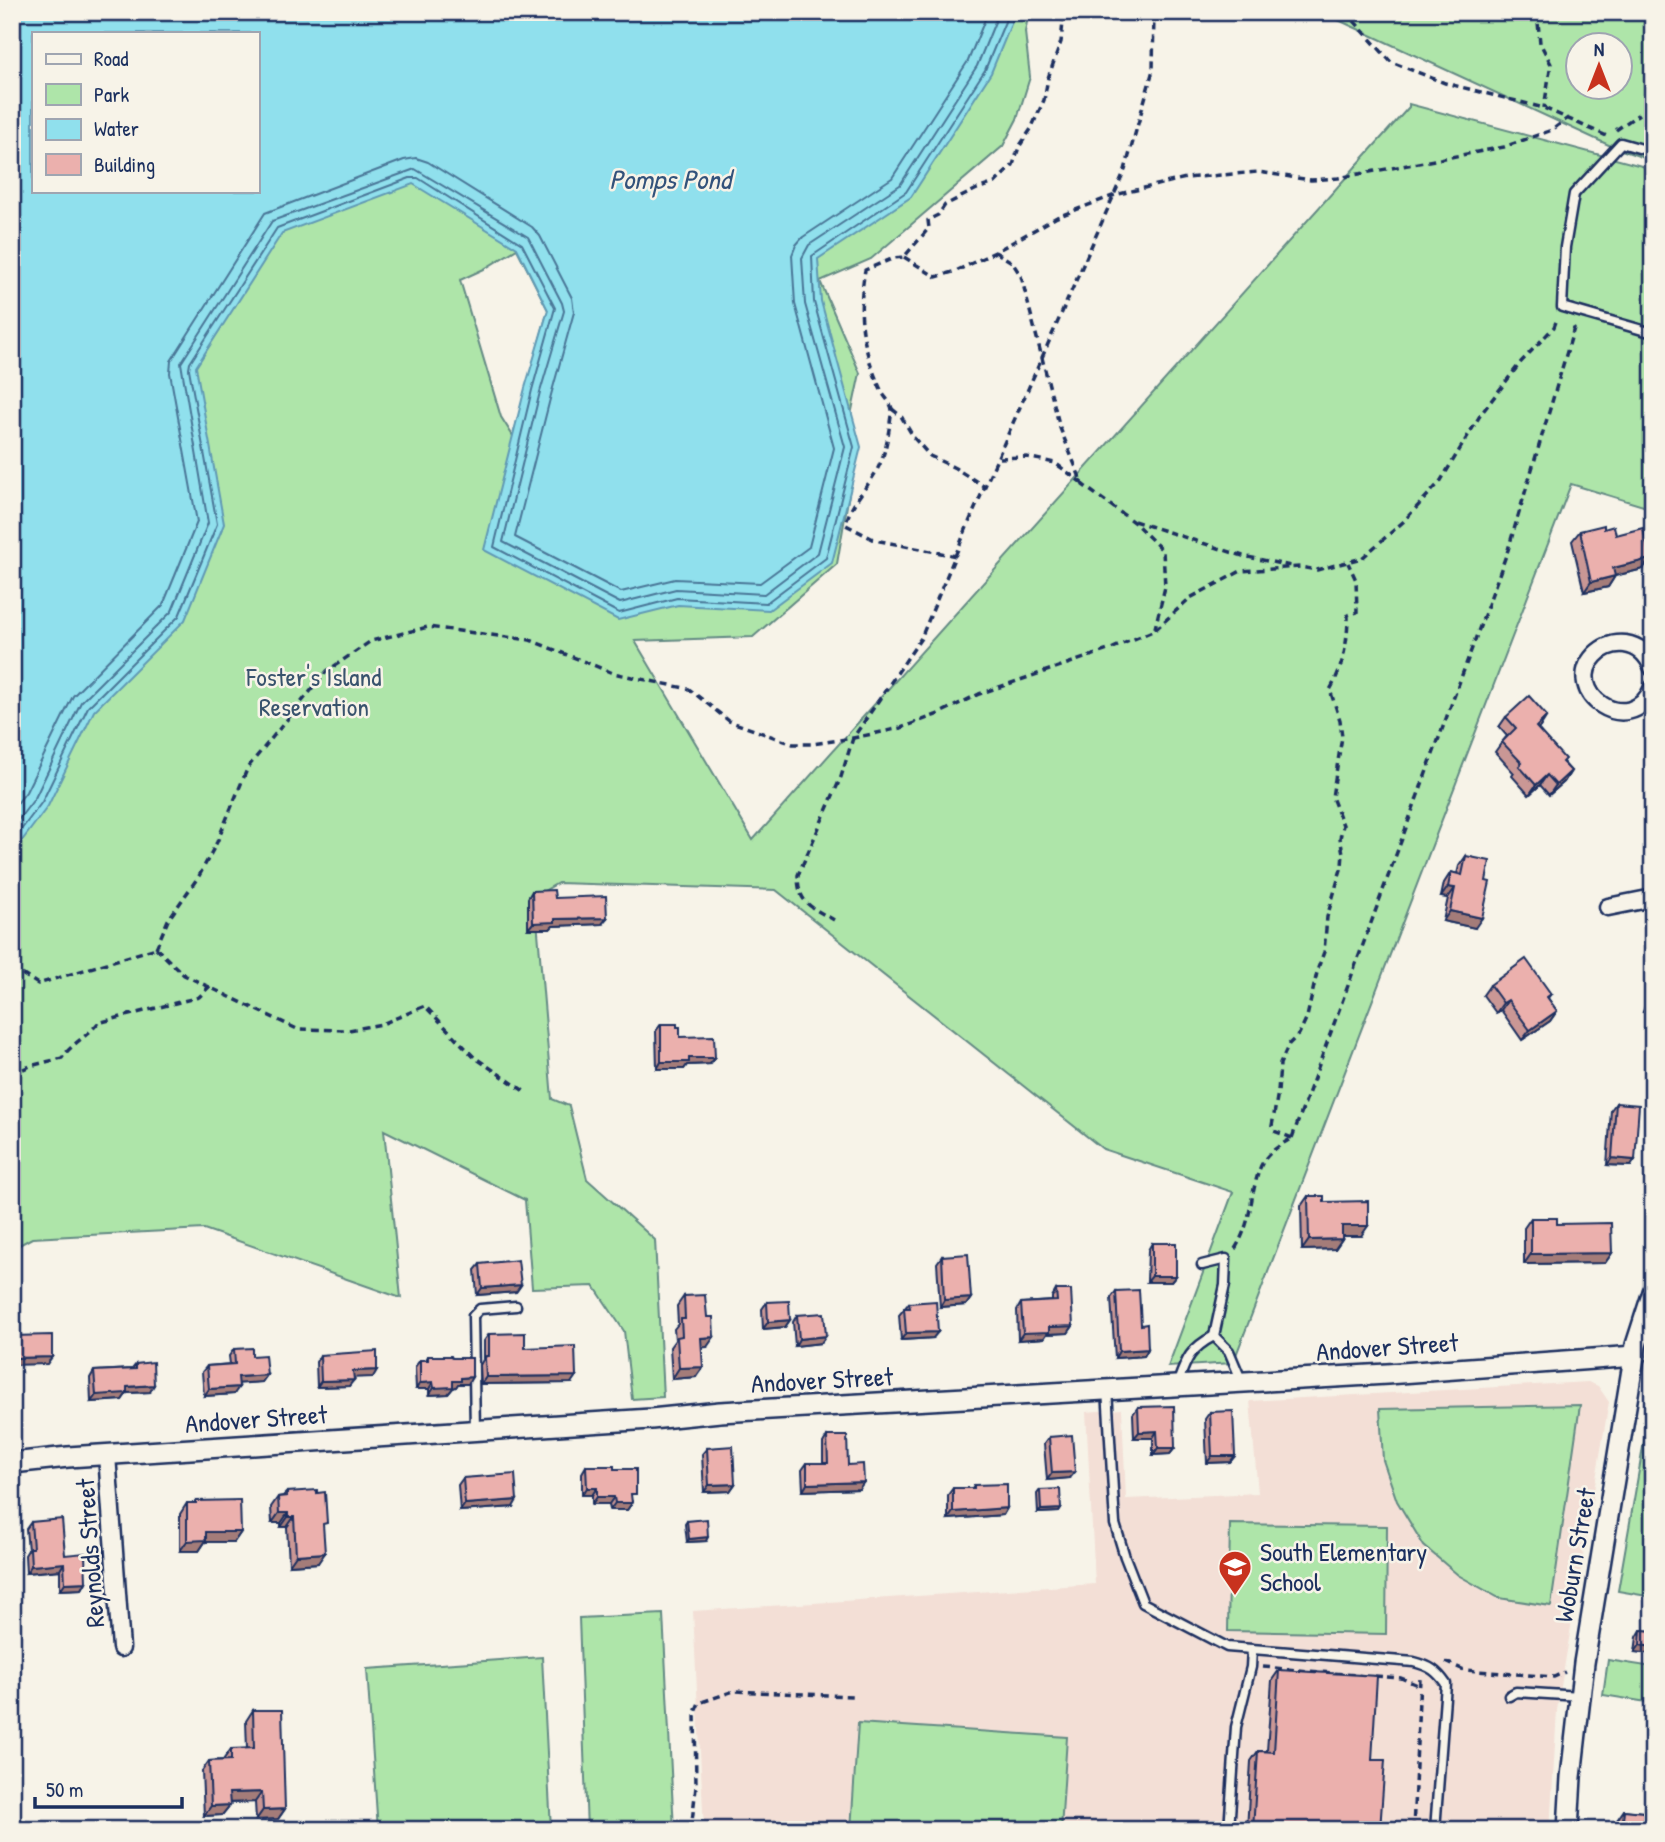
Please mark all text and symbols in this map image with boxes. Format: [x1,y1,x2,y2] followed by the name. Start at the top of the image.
[32,32,259,192] legend
[1564,32,1634,102] north arrow
[1594,36,1604,62] text: N
[94,44,128,73] text: Road
[94,80,129,109] text: Park
[94,114,139,143] text: Water
[94,150,155,179] text: Building
[609,160,735,198] water label: Pomps Pond
[246,659,381,724] park label: Foster's Island Reservation
[1315,1324,1460,1369] street label: Andover Street
[750,1358,895,1401] street label: Andover Street
[184,1396,329,1441] street label: Andover Street
[67,1476,112,1629] street label: Reynolds Street
[1545,1484,1604,1625] street label: Woburn Street
[1260,1534,1427,1599] place label: South Elementary School
[1216,1548,1254,1597] school or university icon: South Elementary School
[35,1765,182,1809] scale bar
[46,1775,83,1804] text: 50 m

